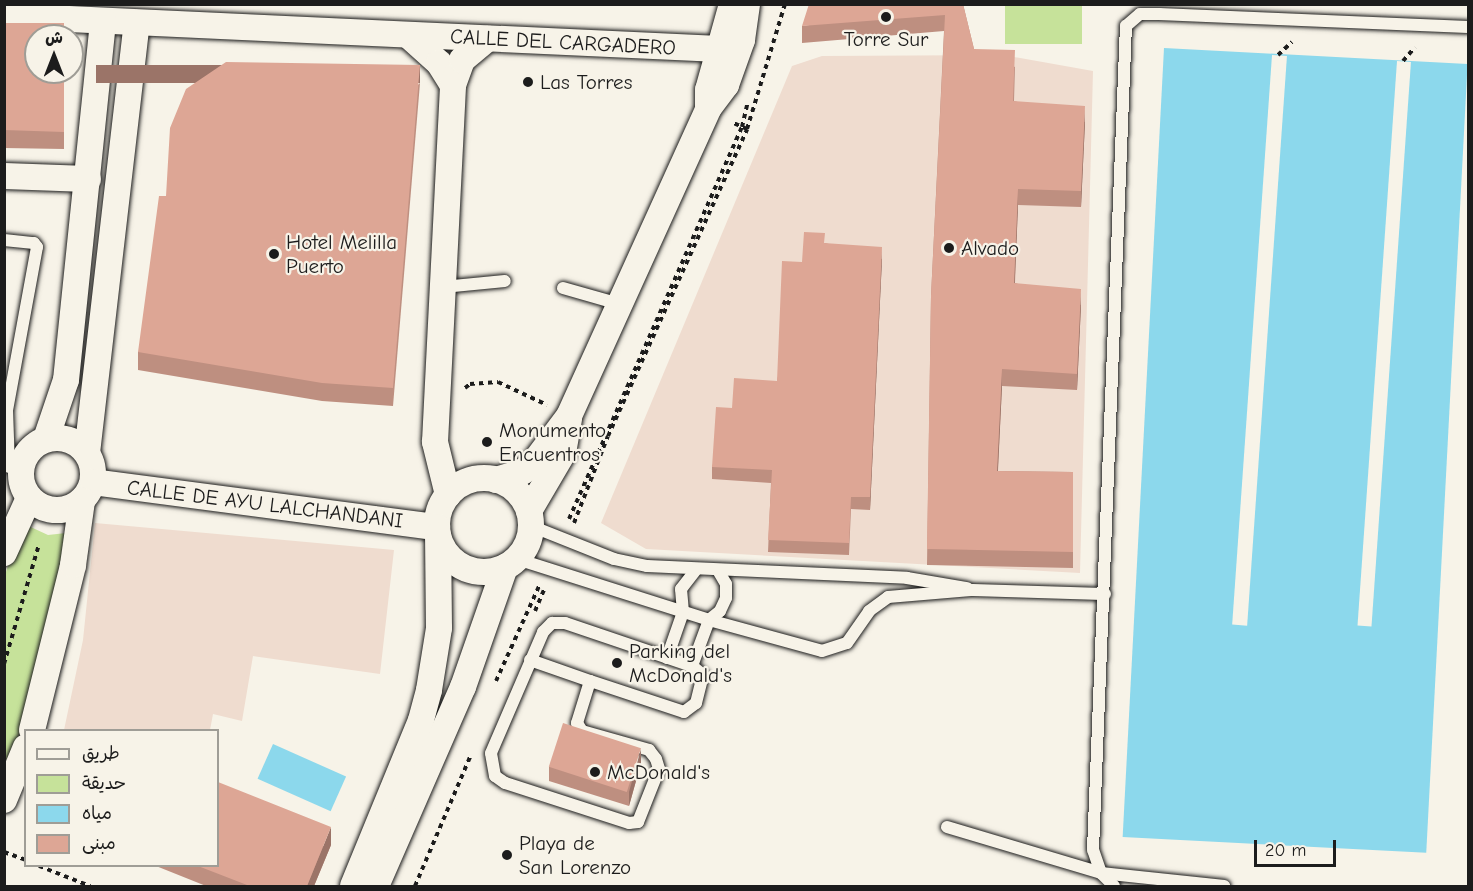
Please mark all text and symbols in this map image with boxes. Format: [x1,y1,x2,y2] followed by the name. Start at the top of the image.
[879,10,893,24] marker: Torre Sur
[24,24,84,84] north arrow
[450,24,676,60] street label: CALLE DEL CARGADERO
[844,26,928,52] place label: Torre Sur
[45,29,63,47] text: ش
[540,69,632,95] place label: Las Torres
[521,75,535,89] marker: Las Torres
[286,229,397,279] place label: Hotel Melilla Puerto
[961,235,1019,261] place label: Alvado
[942,241,956,255] marker: Alvado
[267,247,281,261] marker: Hotel Melilla Puerto
[499,417,606,467] place label: Monumento Encuentros
[480,435,494,449] marker: Monumento Encuentros
[126,475,404,533] street label: CALLE DE AYU LALCHANDANI
[629,638,732,688] place label: Parking del McDonald's
[610,656,624,670] marker: Parking del McDonald's
[24,729,219,867] legend
[82,743,120,764] text: طريق
[607,759,710,785] place label: McDonald's
[588,765,602,779] marker: McDonald's
[82,773,126,794] text: حديقة
[82,803,112,824] text: مياه
[1257,828,1340,866] scale bar
[519,830,631,880] place label: Playa de San Lorenzo
[82,833,116,854] text: مبنى
[1265,840,1306,861] text: 20 m
[500,848,514,862] marker: Playa de San Lorenzo

